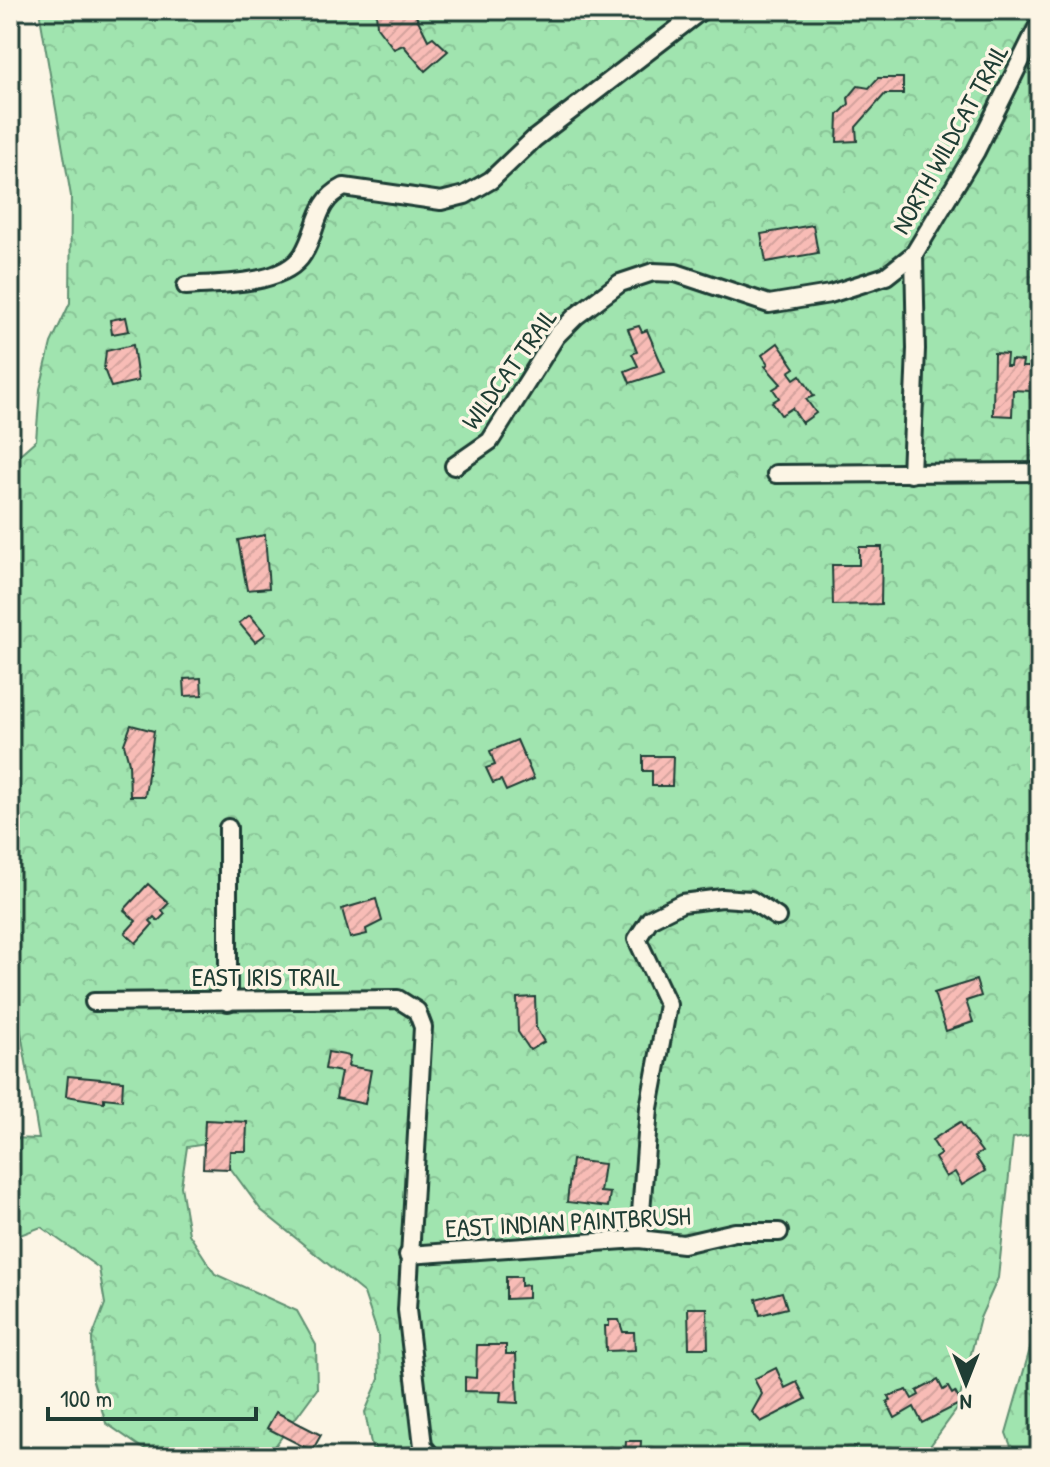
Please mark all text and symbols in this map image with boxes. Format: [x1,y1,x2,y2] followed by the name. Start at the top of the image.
[883,38,1016,240] street label: NORTH WILDCAT TRAIL
[453,301,564,436] street label: WILDCAT TRAIL
[192,959,340,994] street label: EAST IRIS TRAIL
[444,1198,692,1245] street label: EAST INDIAN PAINTBRUSH
[926,1343,1006,1423] north arrow
[48,1371,256,1421] scale bar
[60,1382,112,1414] text: 100 m
[960,1388,972,1418] text: N

